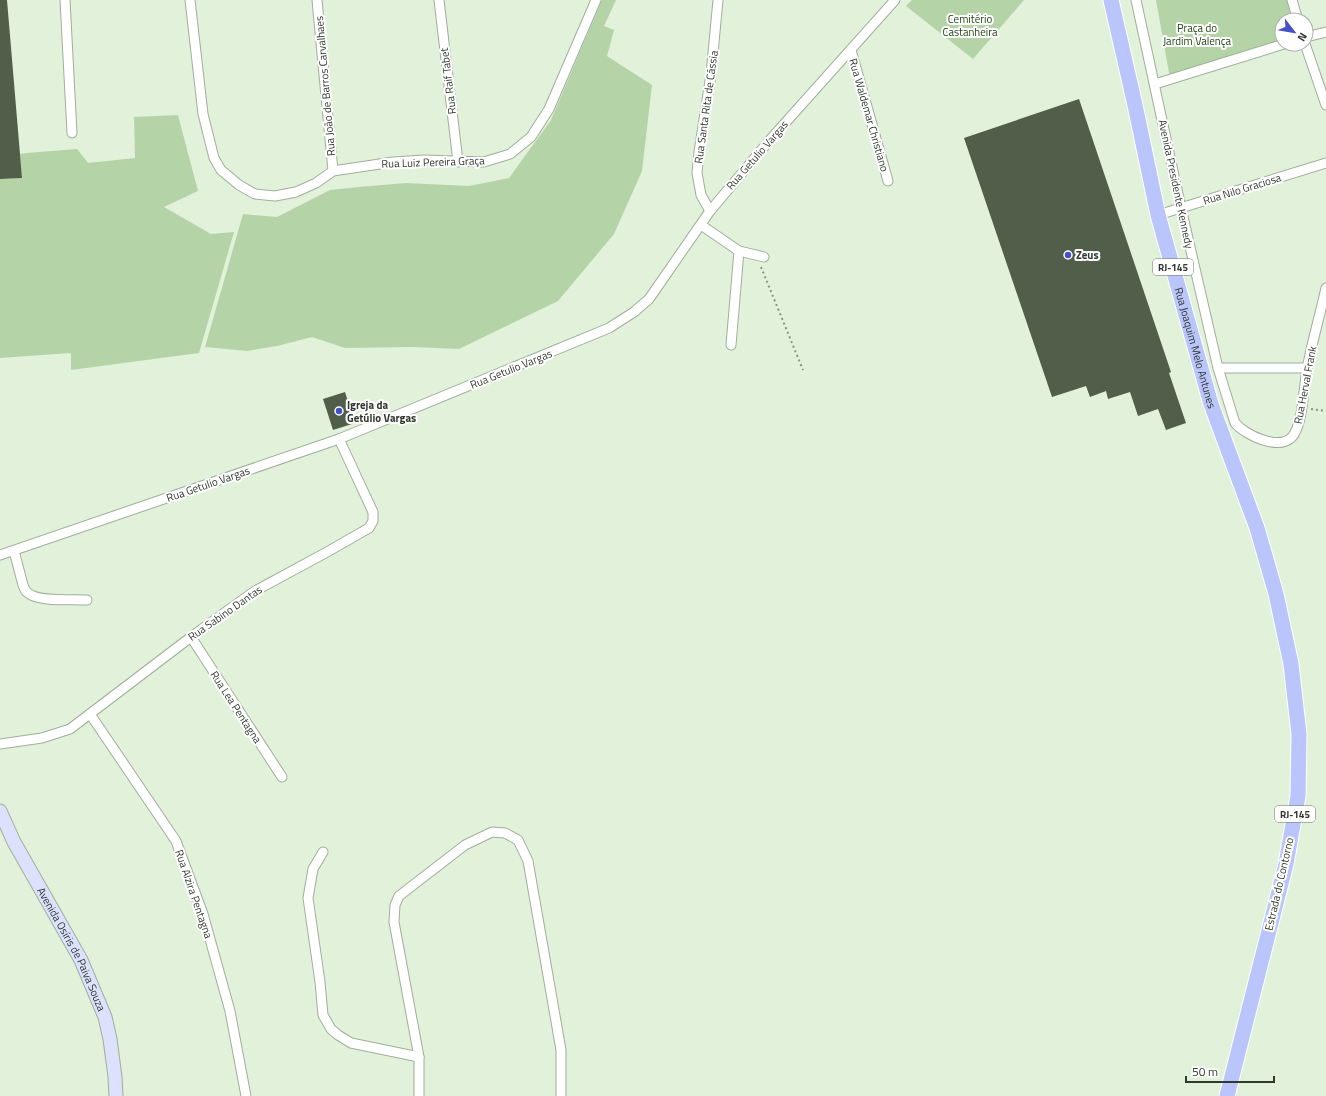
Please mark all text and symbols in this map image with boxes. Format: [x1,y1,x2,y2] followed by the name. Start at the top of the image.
[942,11,998,40] park label: Cemitério Castanheira
[1274,12,1314,52] north arrow
[311,15,339,157] street label: Rua João de Barros Carvalhaes
[1163,20,1232,49] park label: Praça do Jardim Valença
[1294,30,1311,45] text: N
[436,47,460,115] street label: Rua Raif Tabet
[690,49,722,165] street label: Rua Santa Rita de Cássia
[845,56,893,174] street label: Rua Waldemar Christiano
[722,117,792,193] street label: Rua Getulio Vargas
[1154,118,1198,251] street label: Avenida Presidente Kennedy
[381,152,485,172] street label: Rua Luiz Pereira Graça
[1201,169,1283,208] street label: Rua Nilo Graciosa
[1076,247,1099,263] place label: Zeus
[1063,250,1073,260] marker: Zeus
[1153,259,1193,275] road number: RJ-145
[1171,285,1220,411] street label: Rua Joaquim Melo Antunes
[1290,344,1321,425] street label: Rua Herval Frank
[468,345,554,393] street label: Rua Getulio Vargas
[347,397,416,426] place label: Igreja da Getúlio Vargas
[334,406,344,416] marker: Igreja da Getúlio Vargas
[164,462,252,506] street label: Rua Getulio Vargas
[185,581,265,645] street label: Rua Sabino Dantas
[207,668,266,747] street label: Rua Lea Pentagna
[1275,806,1315,822] road number: RJ-145
[1261,836,1298,932] street label: Estrada do Contorno
[171,847,217,941] street label: Rua Alzira Pentagna
[33,884,110,1014] street label: Avenida Osíris de Paiva Souza
[1186,1058,1274,1084] scale bar
[1192,1062,1218,1081] text: 50 m

